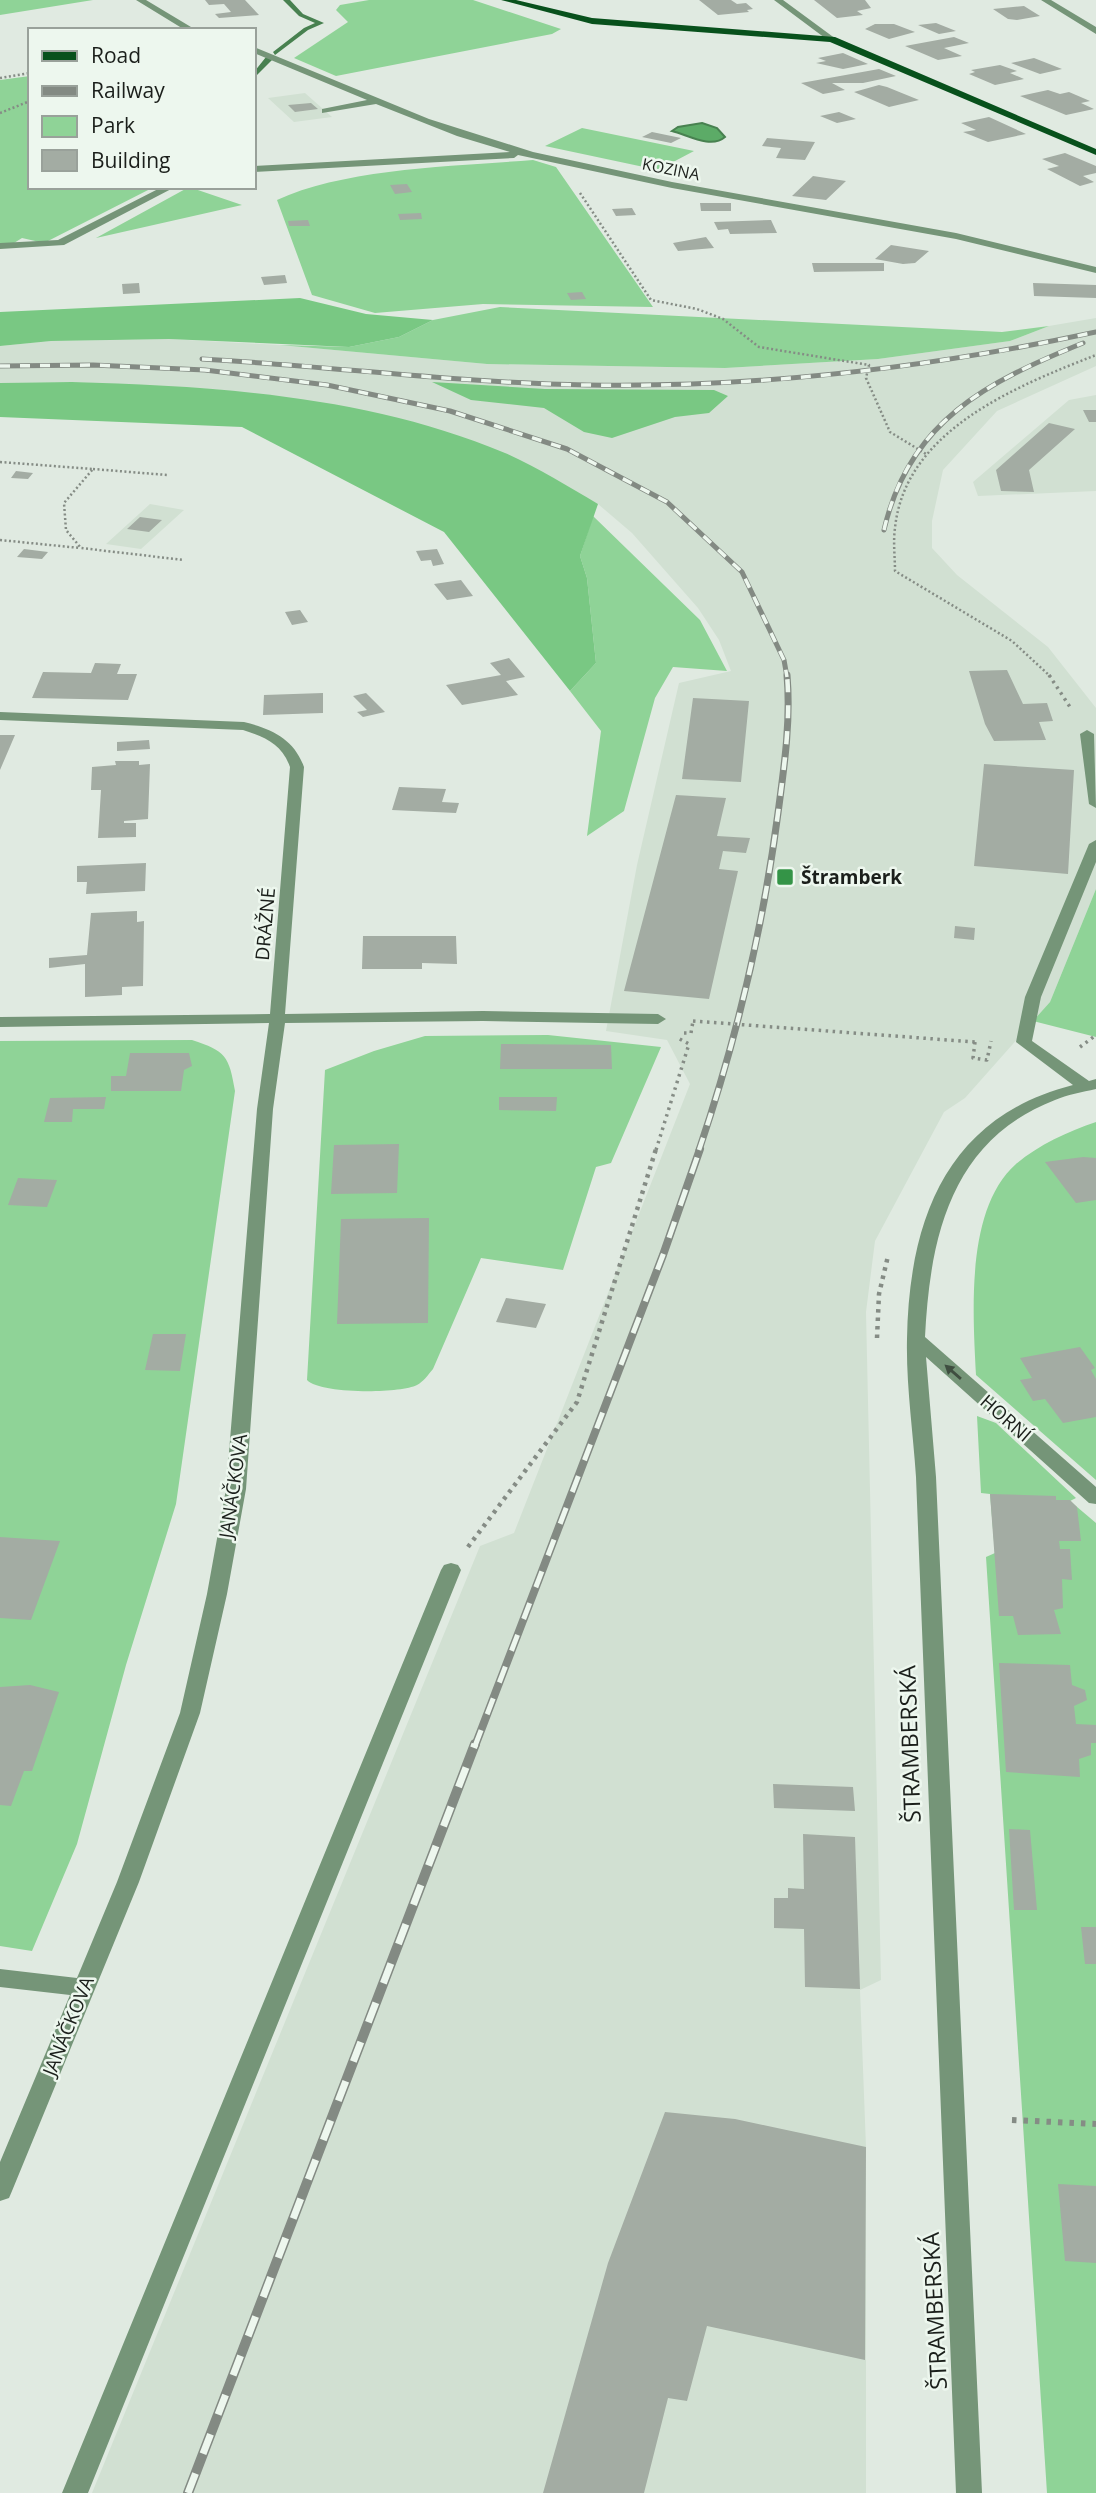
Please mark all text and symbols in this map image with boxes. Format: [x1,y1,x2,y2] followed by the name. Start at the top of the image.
[28,28,256,189] legend
[91,41,141,69] text: Road
[91,76,165,104] text: Railway
[91,111,135,139] text: Park
[91,146,170,174] text: Building
[640,153,702,186] street label: KOZINA
[801,864,902,890] place label: Štramberk
[775,867,795,887] marker: Štramberk
[249,886,281,962] street label: DRÁŽNÉ
[944,1364,962,1380] one-way arrow
[975,1388,1038,1448] street label: HORNÍ
[213,1432,253,1542] street label: JANÁČKOVA
[890,1664,928,1823] street label: ŠTRAMBERSKÁ
[35,1972,100,2081] street label: JANÁČKOVA
[914,2231,954,2391] street label: ŠTRAMBERSKÁ

